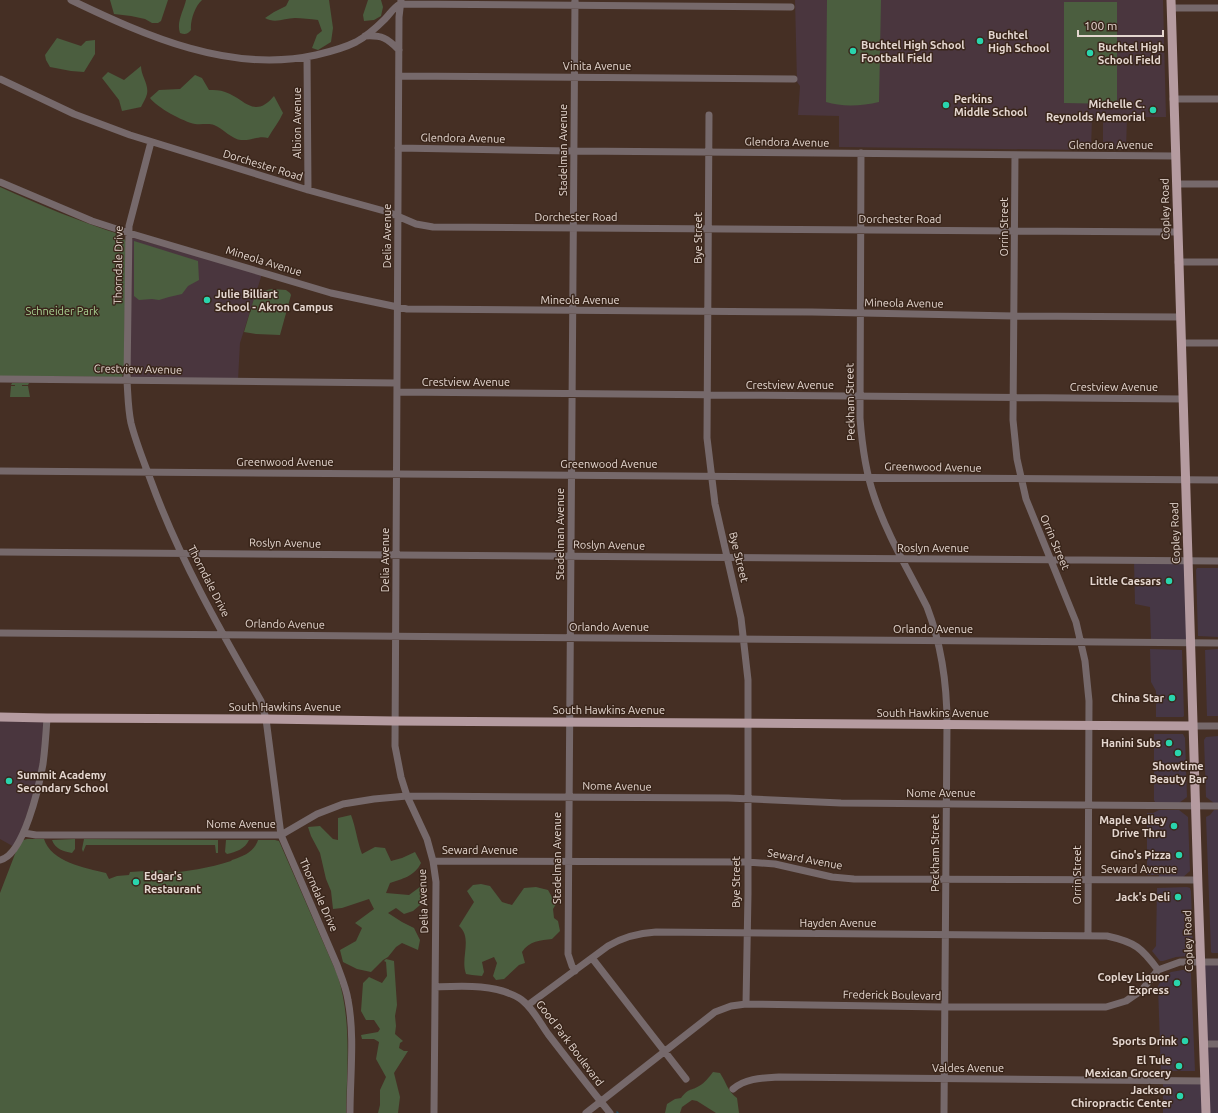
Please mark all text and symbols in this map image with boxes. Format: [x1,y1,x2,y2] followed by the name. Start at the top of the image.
[1078,12,1163,38] scale bar
[1084,19,1117,32] text: 100 m
[988,29,1050,54] place label: Buchtel High School
[975,36,985,46] marker: Buchtel High School
[861,39,965,64] place label: Buchtel High School Football Field
[1098,41,1164,66] place label: Buchtel High School Field
[848,46,858,56] marker: Buchtel High School Football Field
[1085,48,1095,58] marker: Buchtel High School Field
[563,60,631,72] street label: Vinita Avenue
[291,87,303,159] street label: Albion Avenue
[954,93,1028,118] place label: Perkins Middle School
[1046,98,1146,123] place label: Michelle C. Reynolds Memorial
[941,100,951,110] marker: Perkins Middle School
[557,104,569,196] street label: Stadelman Avenue
[1148,105,1158,115] marker: Michelle C. Reynolds Memorial
[421,131,505,145] street label: Glendora Avenue
[745,135,829,149] street label: Glendora Avenue
[1069,139,1153,151] street label: Glendora Avenue
[222,147,304,183] street label: Dorchester Road
[1158,178,1172,240] street label: Copley Road
[998,197,1010,257] street label: Orrin Street
[381,204,393,268] street label: Delia Avenue
[534,211,618,223] street label: Dorchester Road
[692,212,704,264] street label: Bye Street
[858,213,942,225] street label: Dorchester Road
[111,225,125,305] street label: Thorndale Drive
[224,244,304,278] street label: Mineola Avenue
[215,288,333,313] place label: Julie Billiart School - Akron Campus
[540,294,620,306] street label: Mineola Avenue
[202,295,212,305] marker: Julie Billiart School - Akron Campus
[864,296,944,310] street label: Mineola Avenue
[25,305,99,317] park label: Schneider Park
[94,362,182,376] street label: Crestview Avenue
[843,362,857,441] street label: Peckham Street
[422,376,510,388] street label: Crestview Avenue
[746,379,834,391] street label: Crestview Avenue
[1070,381,1158,393] street label: Crestview Avenue
[236,456,334,468] street label: Greenwood Avenue
[560,458,658,470] street label: Greenwood Avenue
[884,460,982,474] street label: Greenwood Avenue
[554,488,566,580] street label: Stadelman Avenue
[1168,502,1182,564] street label: Copley Road
[1038,512,1072,572] street label: Orrin Street
[379,528,391,592] street label: Delia Avenue
[727,531,751,584] street label: Bye Street
[249,536,321,550] street label: Roslyn Avenue
[573,538,645,552] street label: Roslyn Avenue
[897,542,969,554] street label: Roslyn Avenue
[186,543,232,619] street label: Thorndale Drive
[1090,575,1161,587] place label: Little Caesars
[1164,576,1174,586] marker: Little Caesars
[245,617,325,631] street label: Orlando Avenue
[569,621,649,633] street label: Orlando Avenue
[893,623,973,635] street label: Orlando Avenue
[1111,692,1164,704] place label: China Star
[1167,693,1177,703] marker: China Star
[229,701,341,713] street label: South Hawkins Avenue
[553,704,665,716] street label: South Hawkins Avenue
[877,707,989,719] street label: South Hawkins Avenue
[1101,737,1161,749] place label: Hanini Subs
[1164,738,1174,748] marker: Hanini Subs
[1173,748,1183,758] marker: Showtime Beauty Bar
[1149,760,1207,785] place label: Showtime Beauty Bar
[17,769,109,794] place label: Summit Academy Secondary School
[4,776,14,786] marker: Summit Academy Secondary School
[582,779,652,793] street label: Nome Avenue
[906,787,976,799] street label: Nome Avenue
[551,812,563,904] street label: Stadelman Avenue
[929,813,941,892] street label: Peckham Street
[1099,814,1166,839] place label: Maple Valley Drive Thru
[206,818,276,830] street label: Nome Avenue
[1169,821,1179,831] marker: Maple Valley Drive Thru
[442,844,518,856] street label: Seward Avenue
[1071,845,1083,905] street label: Orrin Street
[766,846,844,872] street label: Seward Avenue
[1110,849,1171,861] place label: Gino's Pizza
[1174,850,1184,860] marker: Gino's Pizza
[730,856,742,908] street label: Bye Street
[297,857,341,933] street label: Thorndale Drive
[1101,863,1177,875] street label: Seward Avenue
[416,868,430,934] street label: Delia Avenue
[144,870,201,895] place label: Edgar's Restaurant
[131,877,141,887] marker: Edgar's Restaurant
[1115,891,1170,903] place label: Jack's Deli
[1173,892,1183,902] marker: Jack's Deli
[1181,910,1195,972] street label: Copley Road
[800,917,876,929] street label: Hayden Avenue
[1097,971,1169,996] place label: Copley Liquor Express
[1172,978,1182,988] marker: Copley Liquor Express
[843,988,941,1002] street label: Frederick Boulevard
[534,998,606,1088] street label: Good Park Boulevard
[1112,1035,1178,1047] place label: Sports Drink
[1180,1036,1190,1046] marker: Sports Drink
[1085,1054,1171,1079] place label: El Tule Mexican Grocery
[1174,1061,1184,1071] marker: El Tule Mexican Grocery
[932,1062,1004,1074] street label: Valdes Avenue
[1071,1084,1172,1109] place label: Jackson Chiropractic Center
[1175,1091,1185,1101] marker: Jackson Chiropractic Center

